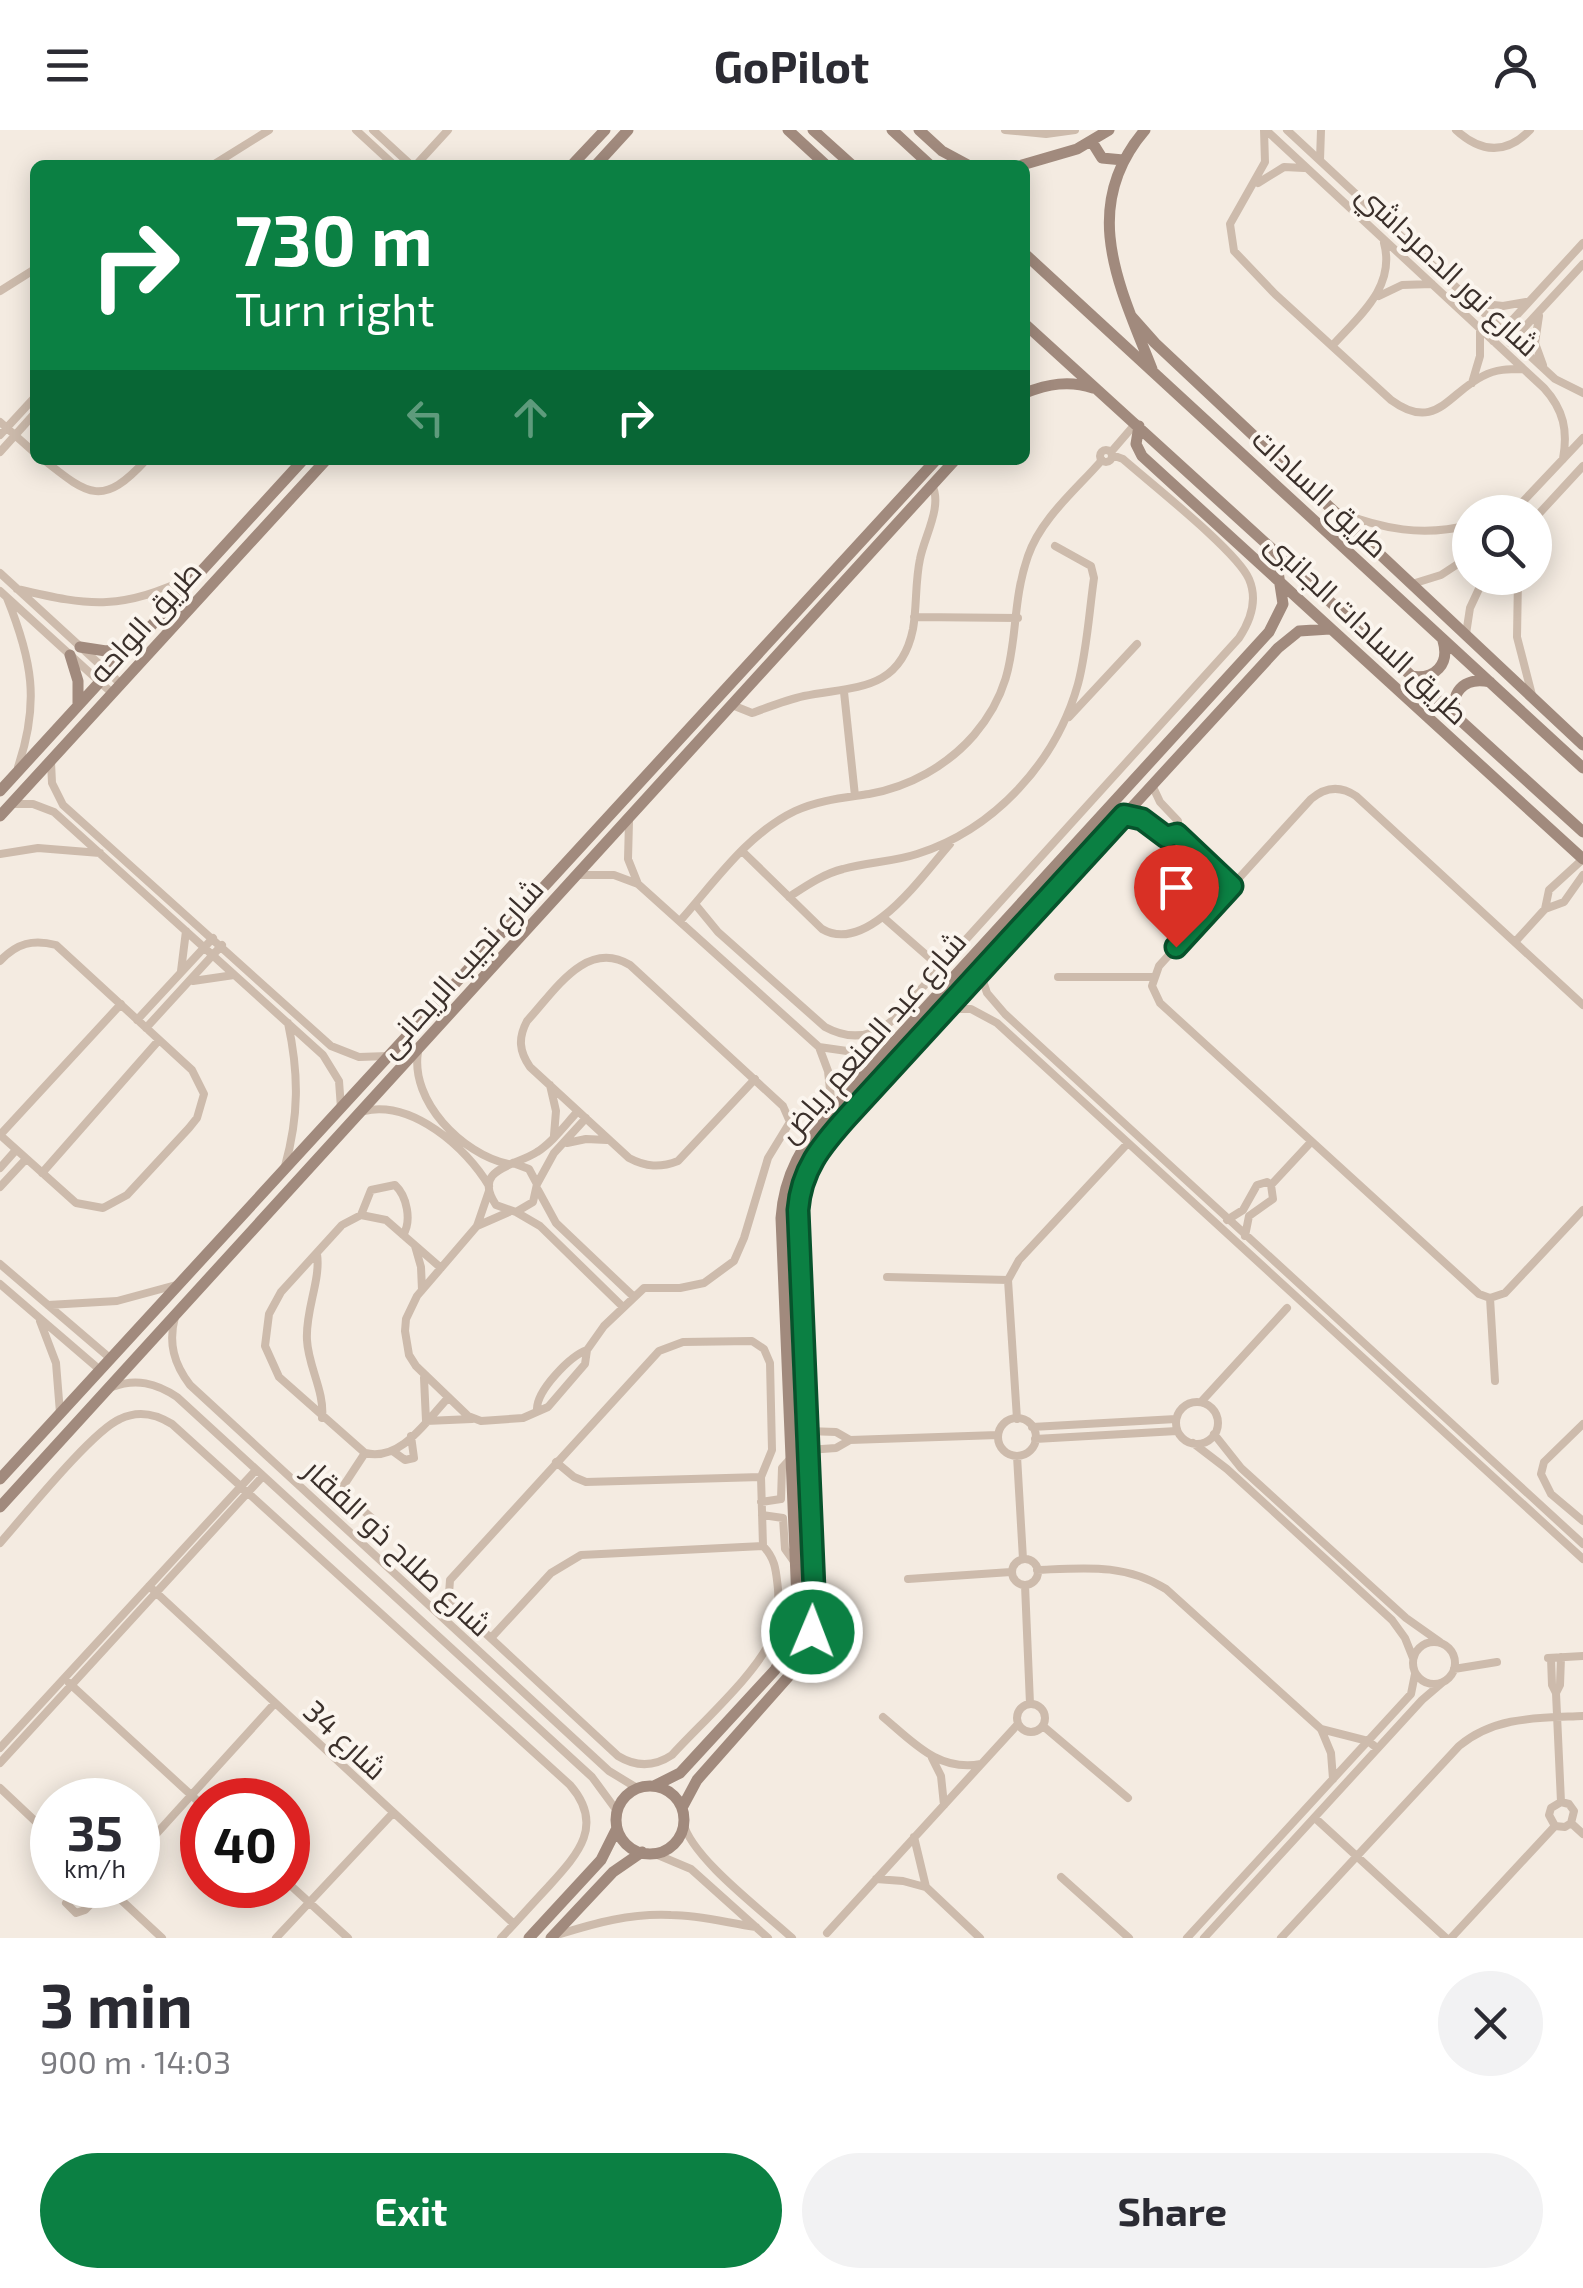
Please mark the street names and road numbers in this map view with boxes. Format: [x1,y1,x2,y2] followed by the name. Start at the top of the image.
[1346,175,1548,367] street label: شارع نور الدمرداشي
[1244,420,1396,565] street label: طريق السادات
[1258,525,1477,733] street label: طريق السادات الجانبى
[80,553,209,690] street label: طريق الواحه
[370,870,553,1066] street label: شارع نجيب الريحانى
[770,923,975,1152] street label: شارع عبد المنعم رياض
[294,1450,500,1646] street label: شارع صلاح ذو الفقار
[294,1692,395,1789] street label: شارع 34

